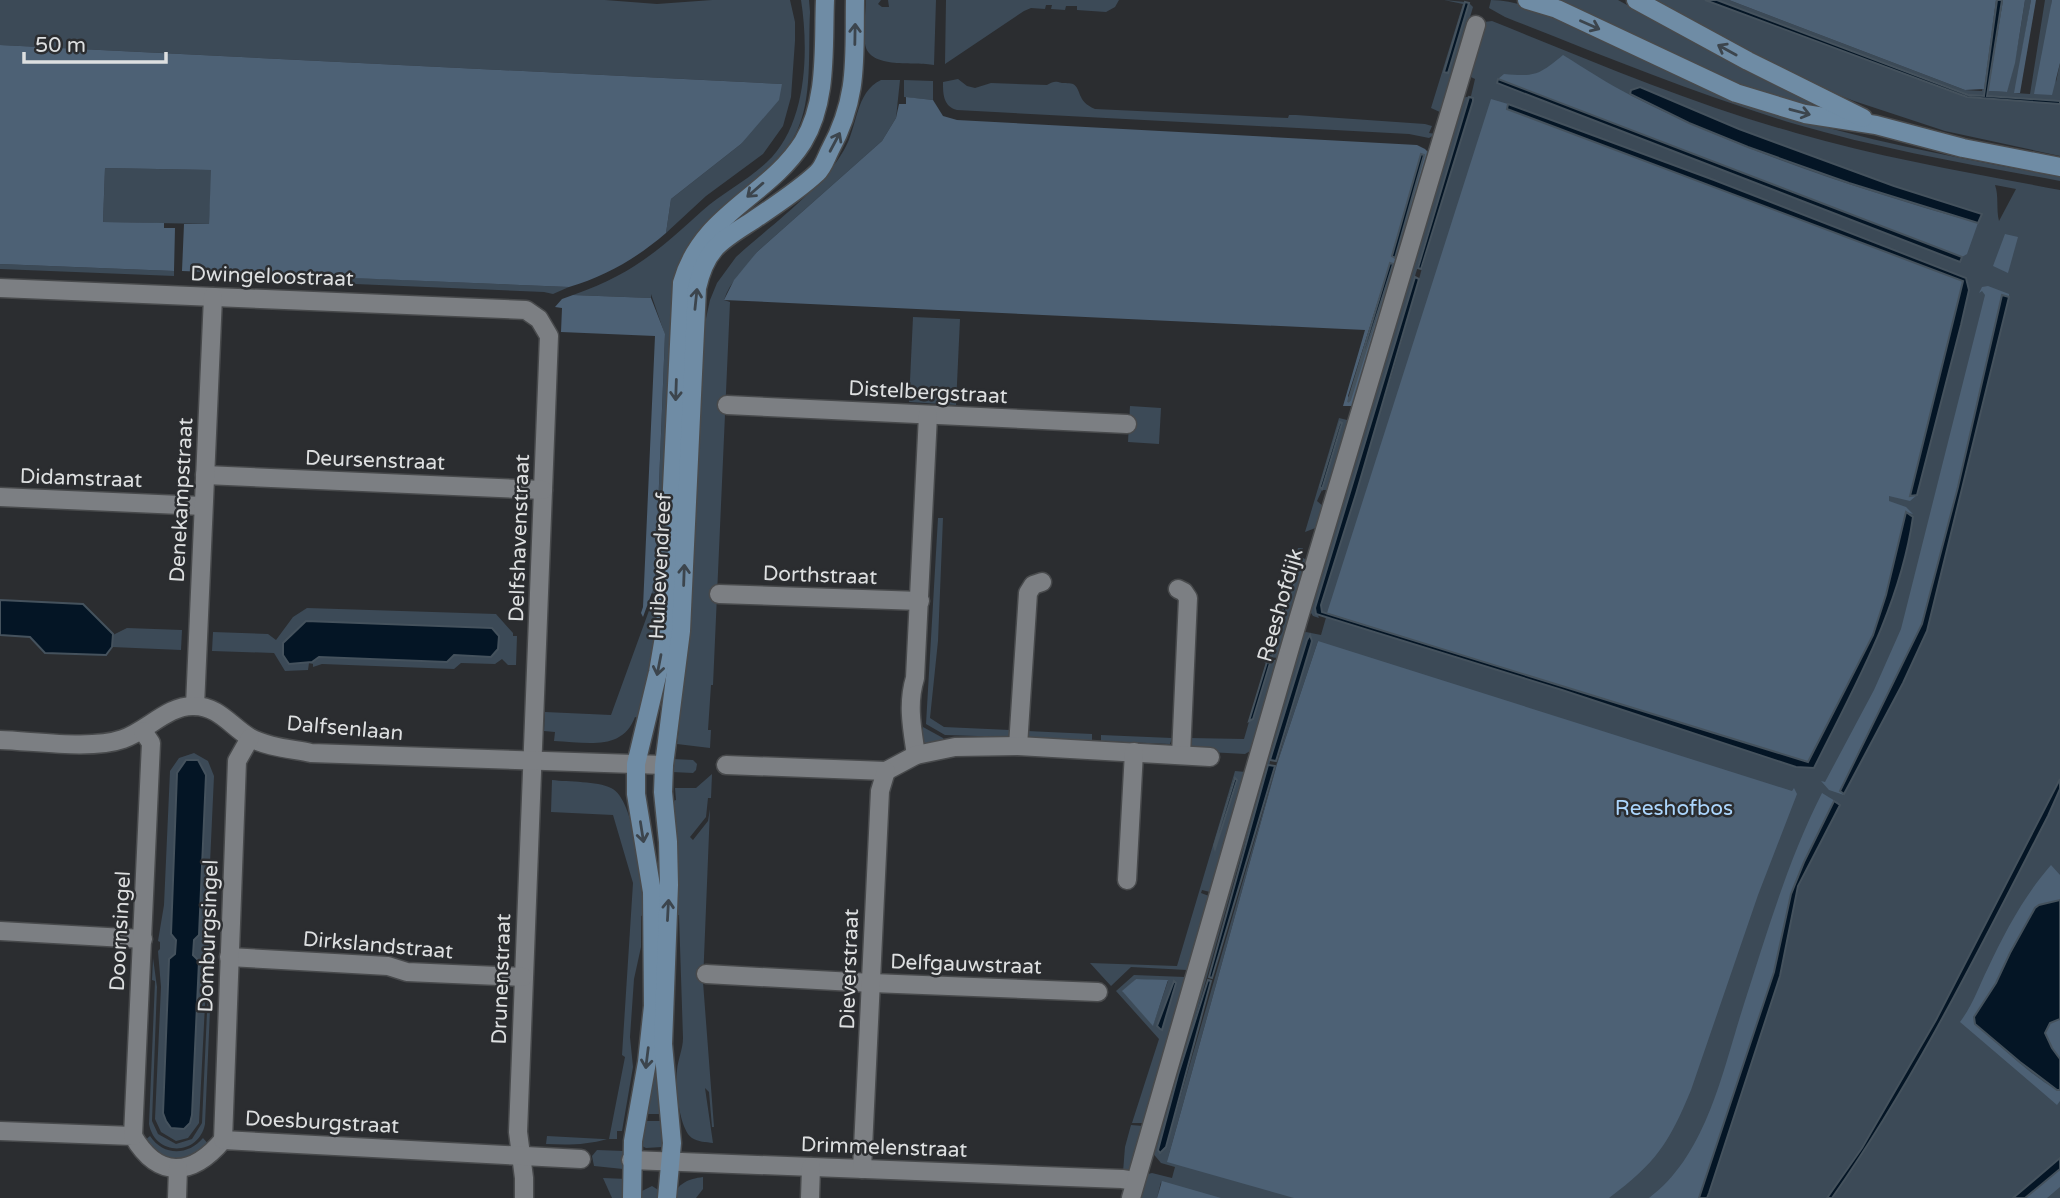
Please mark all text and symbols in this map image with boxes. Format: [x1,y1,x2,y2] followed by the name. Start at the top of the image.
[1579,19,1601,32] one-way arrow
[24,21,166,65] scale bar
[848,22,861,45] one-way arrow
[35,33,86,58] text: 50 m
[1717,43,1738,56] one-way arrow
[1788,106,1811,119] one-way arrow
[828,132,842,153] one-way arrow
[747,182,764,199] one-way arrow
[190,261,354,292] street label: Dwingeloostraat
[689,288,702,311] one-way arrow
[848,376,1008,409] street label: Distelbergstraat
[670,378,683,401] one-way arrow
[165,417,198,583] street label: Denekampstraat
[304,446,446,475] street label: Deursenstraat
[504,454,535,622] street label: Delfshavenstraat
[19,464,143,493] street label: Didamstraat
[644,492,677,640] street label: Huibevendreef
[1252,545,1309,665] street label: Reeshofdijk
[762,561,878,590] street label: Dorthstraat
[677,564,690,587] one-way arrow
[652,653,665,676] one-way arrow
[286,711,404,746] street label: Dalfsenlaan
[1615,796,1733,821] park label: Reeshofbos
[636,820,649,843] one-way arrow
[193,859,224,1013] street label: Domburgsingel
[105,870,136,992] street label: Doornsingel
[662,899,675,922] one-way arrow
[835,908,864,1030] street label: Dieverstraat
[487,913,516,1045] street label: Drunenstraat
[302,926,454,965] street label: Dirkslandstraat
[890,949,1042,980] street label: Delfgauwstraat
[640,1046,653,1069] one-way arrow
[244,1106,400,1139] street label: Doesburgstraat
[800,1132,968,1163] street label: Drimmelenstraat

